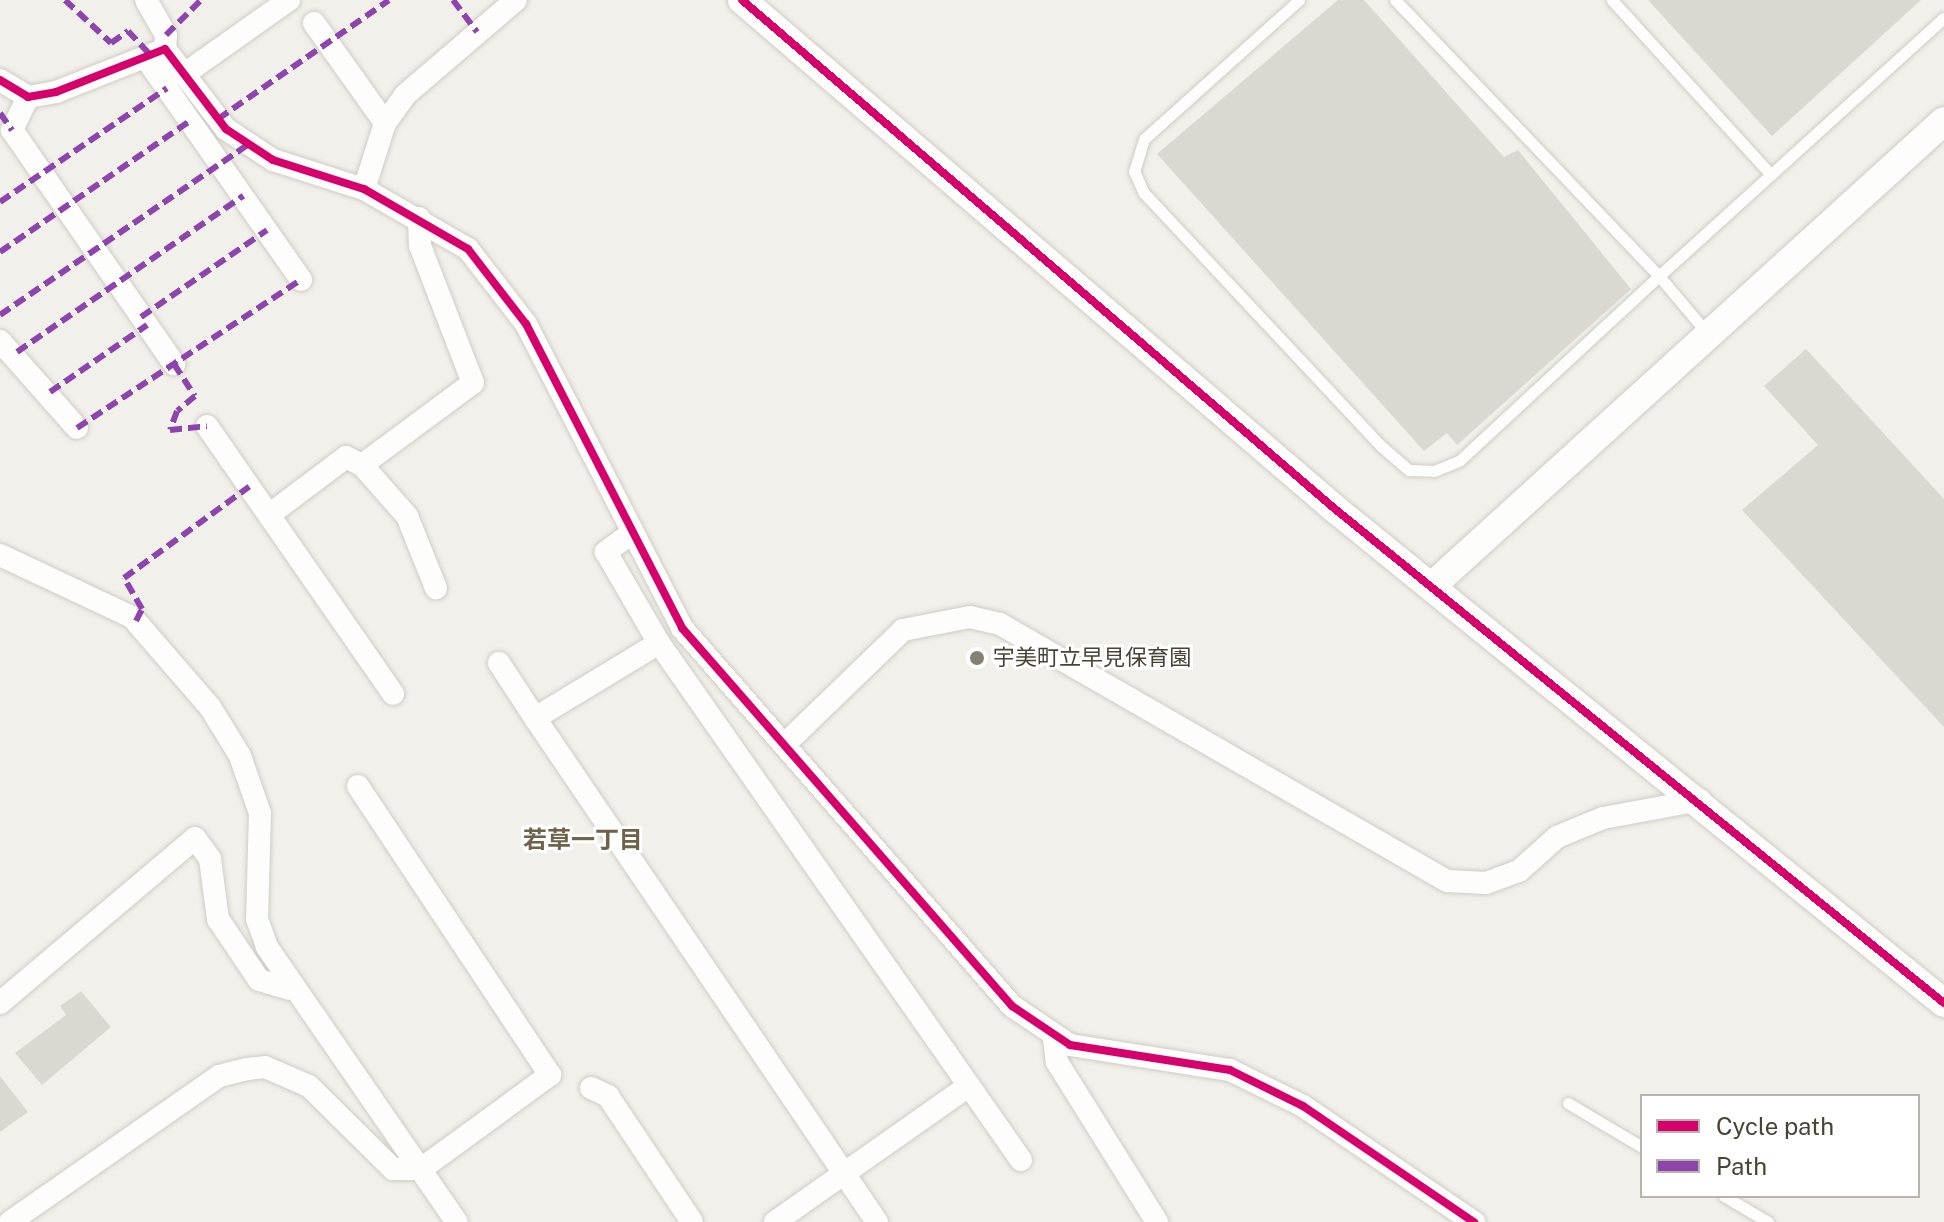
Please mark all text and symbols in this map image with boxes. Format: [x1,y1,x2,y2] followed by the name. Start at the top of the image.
[993,645,1191,671] place label: 宇美町立早見保育園
[968,649,986,667] marker: 宇美町立早見保育園
[523,826,643,854] district label: 若草一丁目
[1640,1094,1920,1198] legend
[1716,1112,1834,1140] text: Cycle path
[1716,1152,1767,1180] text: Path

